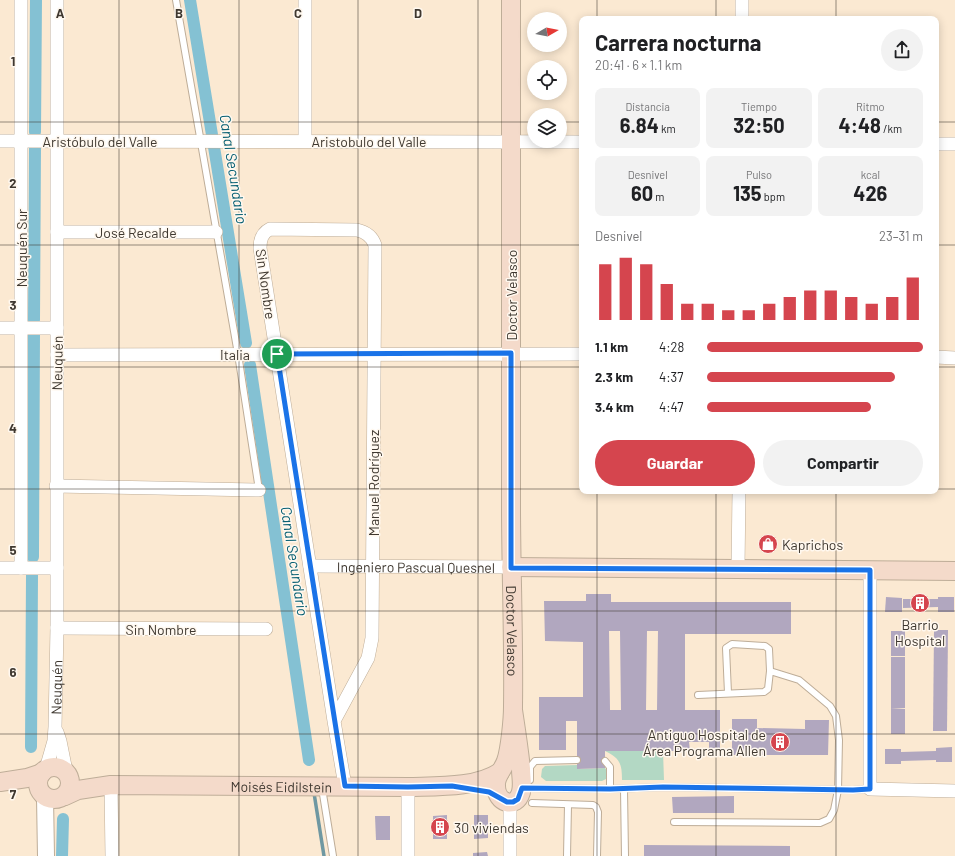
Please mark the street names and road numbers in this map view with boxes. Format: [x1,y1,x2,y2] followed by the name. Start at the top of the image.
[43,133,157,150] street label: Aristóbulo del Valle
[312,133,426,150] street label: Aristobulo del Valle
[13,209,30,287] street label: Neuquén Sur
[95,224,177,241] street label: José Recalde
[253,248,279,320] street label: Sin Nombre
[503,250,520,340] street label: Doctor Velasco
[48,336,66,390] street label: Neuquén
[220,346,250,363] street label: Italia
[365,430,382,536] street label: Manuel Rodríguez
[337,558,495,575] street label: Ingeniero Pascual Quesnel
[503,585,522,677] street label: Doctor Velasco
[126,621,196,638] street label: Sin Nombre
[47,660,65,715] street label: Neuquén
[230,777,332,795] street label: Moisés Eidilstein

